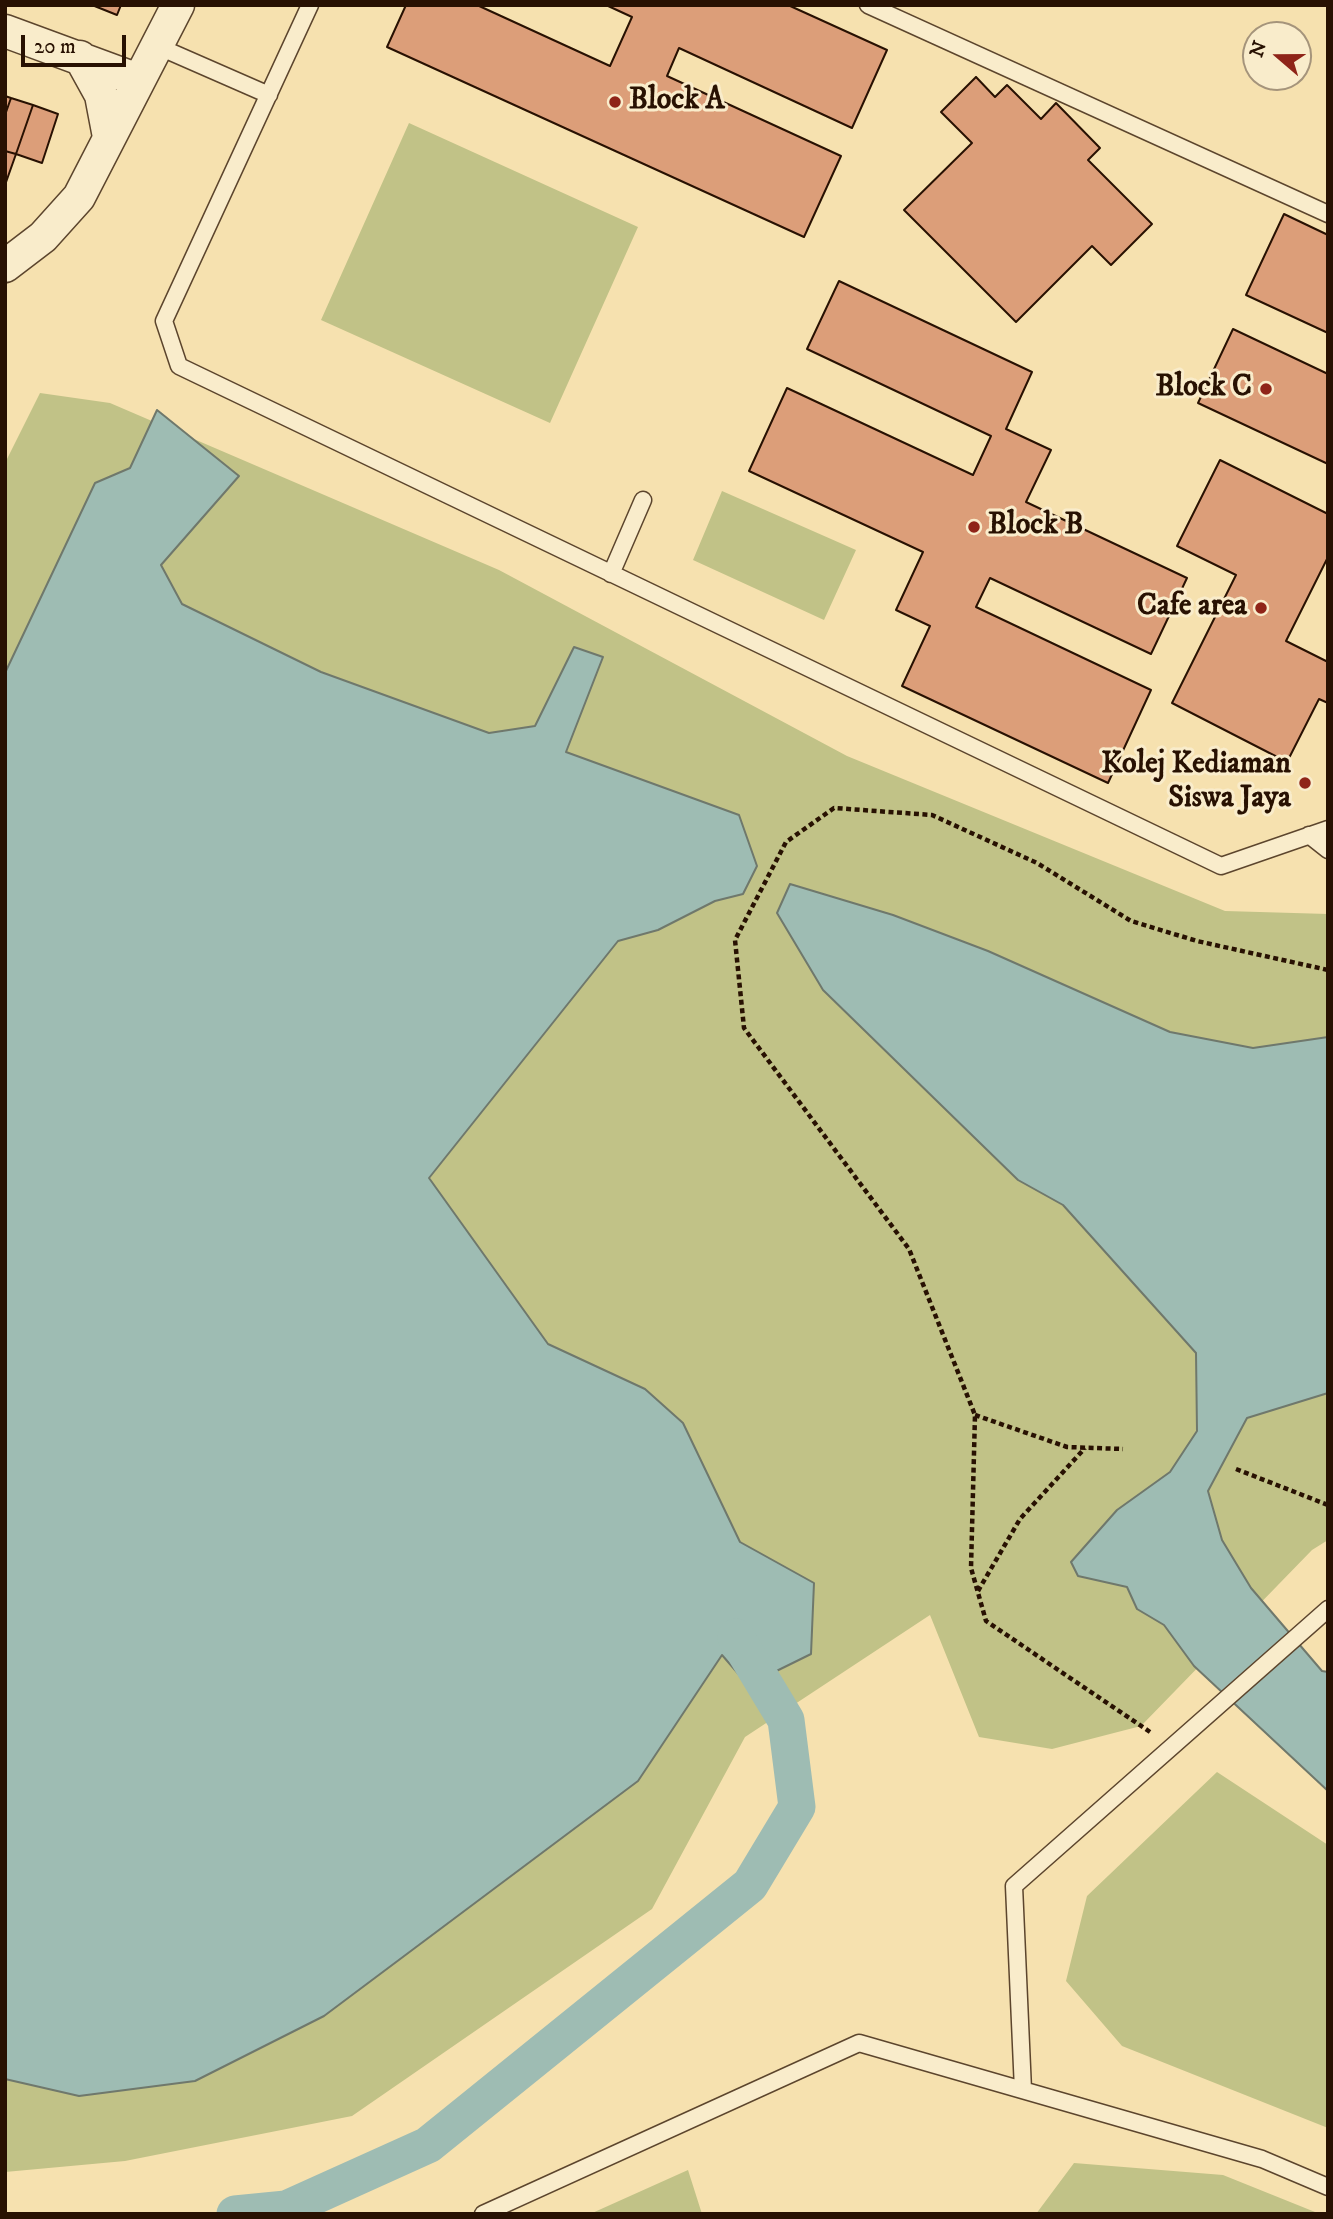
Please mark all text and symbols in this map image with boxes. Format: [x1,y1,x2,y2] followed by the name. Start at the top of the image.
[24,21,130,65] scale bar
[1242,21,1312,91] north arrow
[34,34,76,60] text: 20 m
[1245,38,1272,61] text: N
[629,84,725,120] place label: Block A
[607,94,623,110] marker: Block A
[1155,371,1252,407] place label: Block C
[1258,381,1274,397] marker: Block C
[988,509,1084,545] place label: Block B
[966,519,982,535] marker: Block B
[1137,590,1247,626] place label: Cafe area
[1253,600,1269,616] marker: Cafe area
[1101,748,1291,818] place label: Kolej Kediaman Siswa Jaya
[1297,775,1313,791] marker: Kolej Kediaman Siswa Jaya

